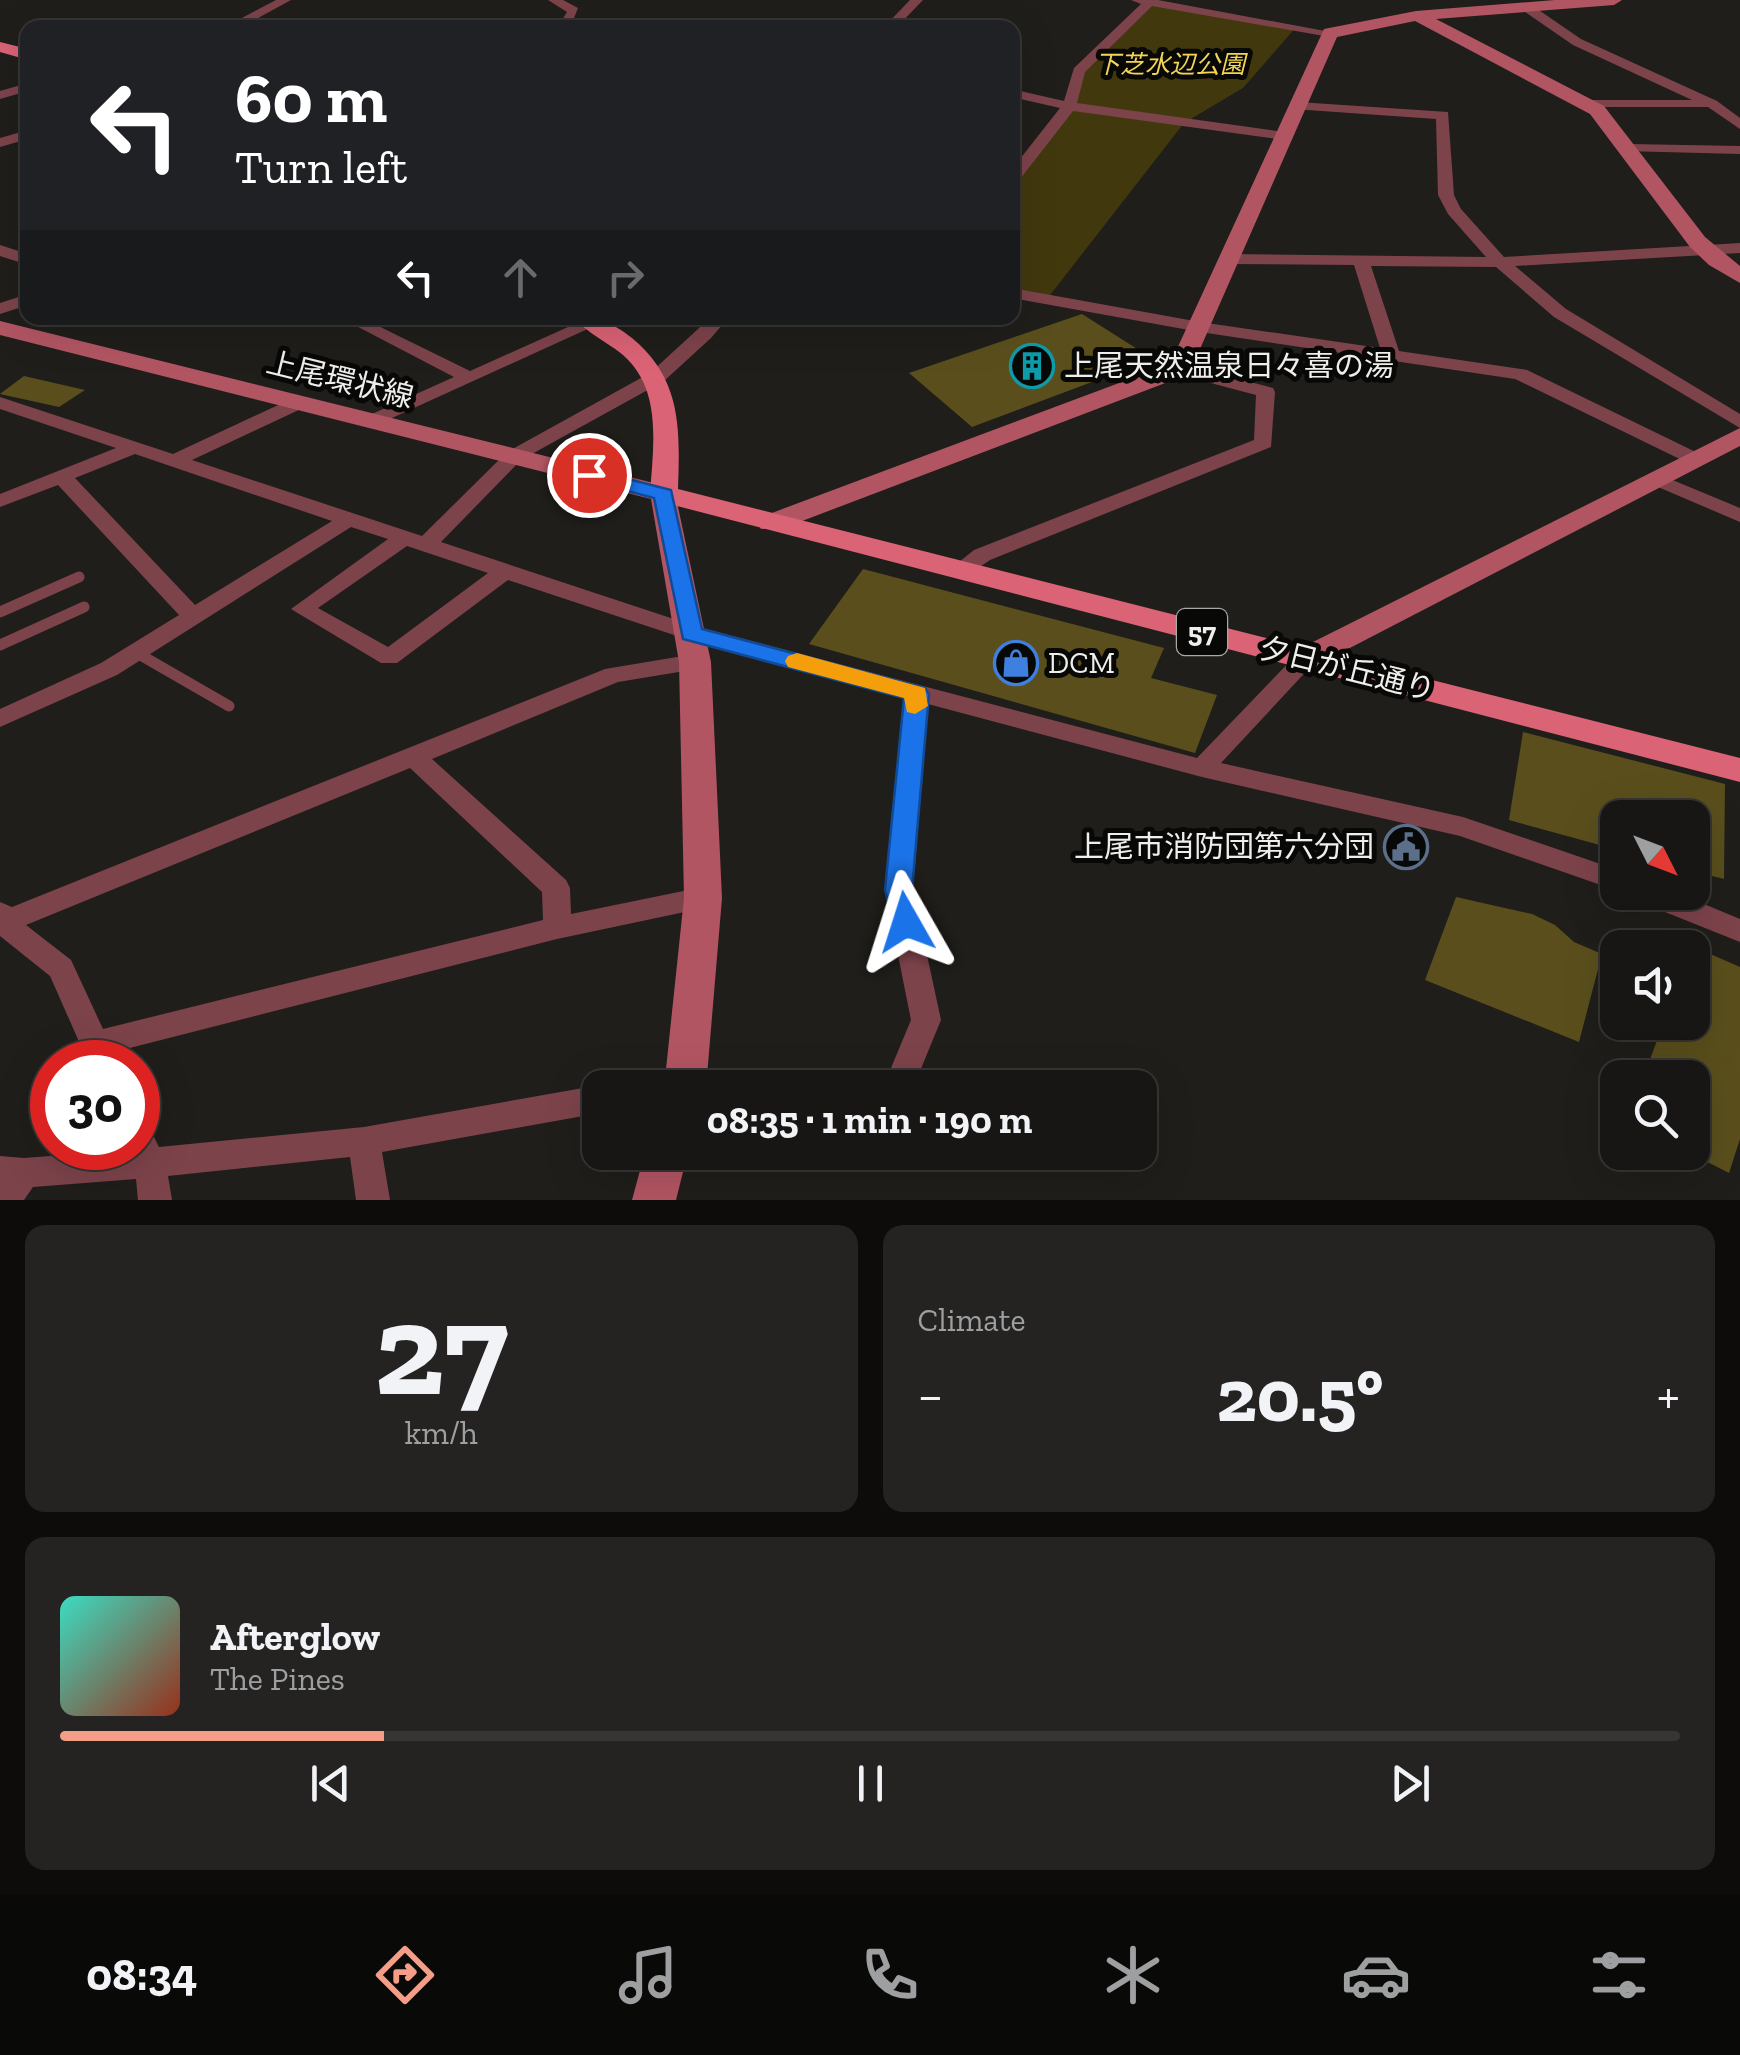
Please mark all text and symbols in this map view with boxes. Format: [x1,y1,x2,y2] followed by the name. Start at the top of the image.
[1095,49,1248,79] park label: 下芝水辺公園
[235,56,387,140] text: 60 m
[70,60,200,190] icon: left
[235,141,407,195] text: Turn left
[388,250,443,305] icon: left
[493,250,548,305] icon: ahead
[598,250,653,305] icon: right
[1009,343,1055,389] building icon: 上尾天然温泉日々喜の湯
[263,344,417,416] street label: 上尾環状線
[1064,348,1394,384] place label: 上尾天然温泉日々喜の湯
[547,433,632,518] pin
[562,448,617,503] icon: arrive
[1177,609,1227,655] road number: 57
[1255,630,1439,708] street label: 夕日が丘通り
[993,640,1039,686] shop icon: DCM
[1048,645,1115,681] place label: DCM
[1600,800,1710,910] north arrow
[1600,800,1710,1170] map controls
[1383,824,1429,870] public building icon: 上尾市消防団第六分団
[1074,829,1374,865] place label: 上尾市消防団第六分団
[854,870,958,974] position arrow
[1600,930,1710,1040] button: sound
[30,1040,160,1170] speed limit sign: 30
[1600,1060,1710,1170] button: search
[707,1097,1032,1143] text: 08:35 · 1 min · 190 m
[374,1271,508,1427] text: 27
[918,1301,1026,1339] text: Climate
[1217,1350,1384,1440] text: 20.5°
[918,1362,943,1428] text: −
[1657,1362,1680,1428] text: +
[405,1414,478,1452] text: km/h
[210,1614,380,1660] text: Afterglow
[210,1660,345,1698] text: The Pines
[303,1756,358,1811] icon: previous
[843,1756,898,1811] icon: pause
[1383,1756,1438,1811] icon: next
[370,1940,440,2010] icon: directions
[613,1940,683,2010] icon: music
[855,1940,925,2010] icon: phone
[1098,1940,1168,2010] icon: climate
[1341,1940,1411,2010] icon: car
[1584,1940,1654,2010] icon: filters
[86,1948,197,2002] text: 08:34

